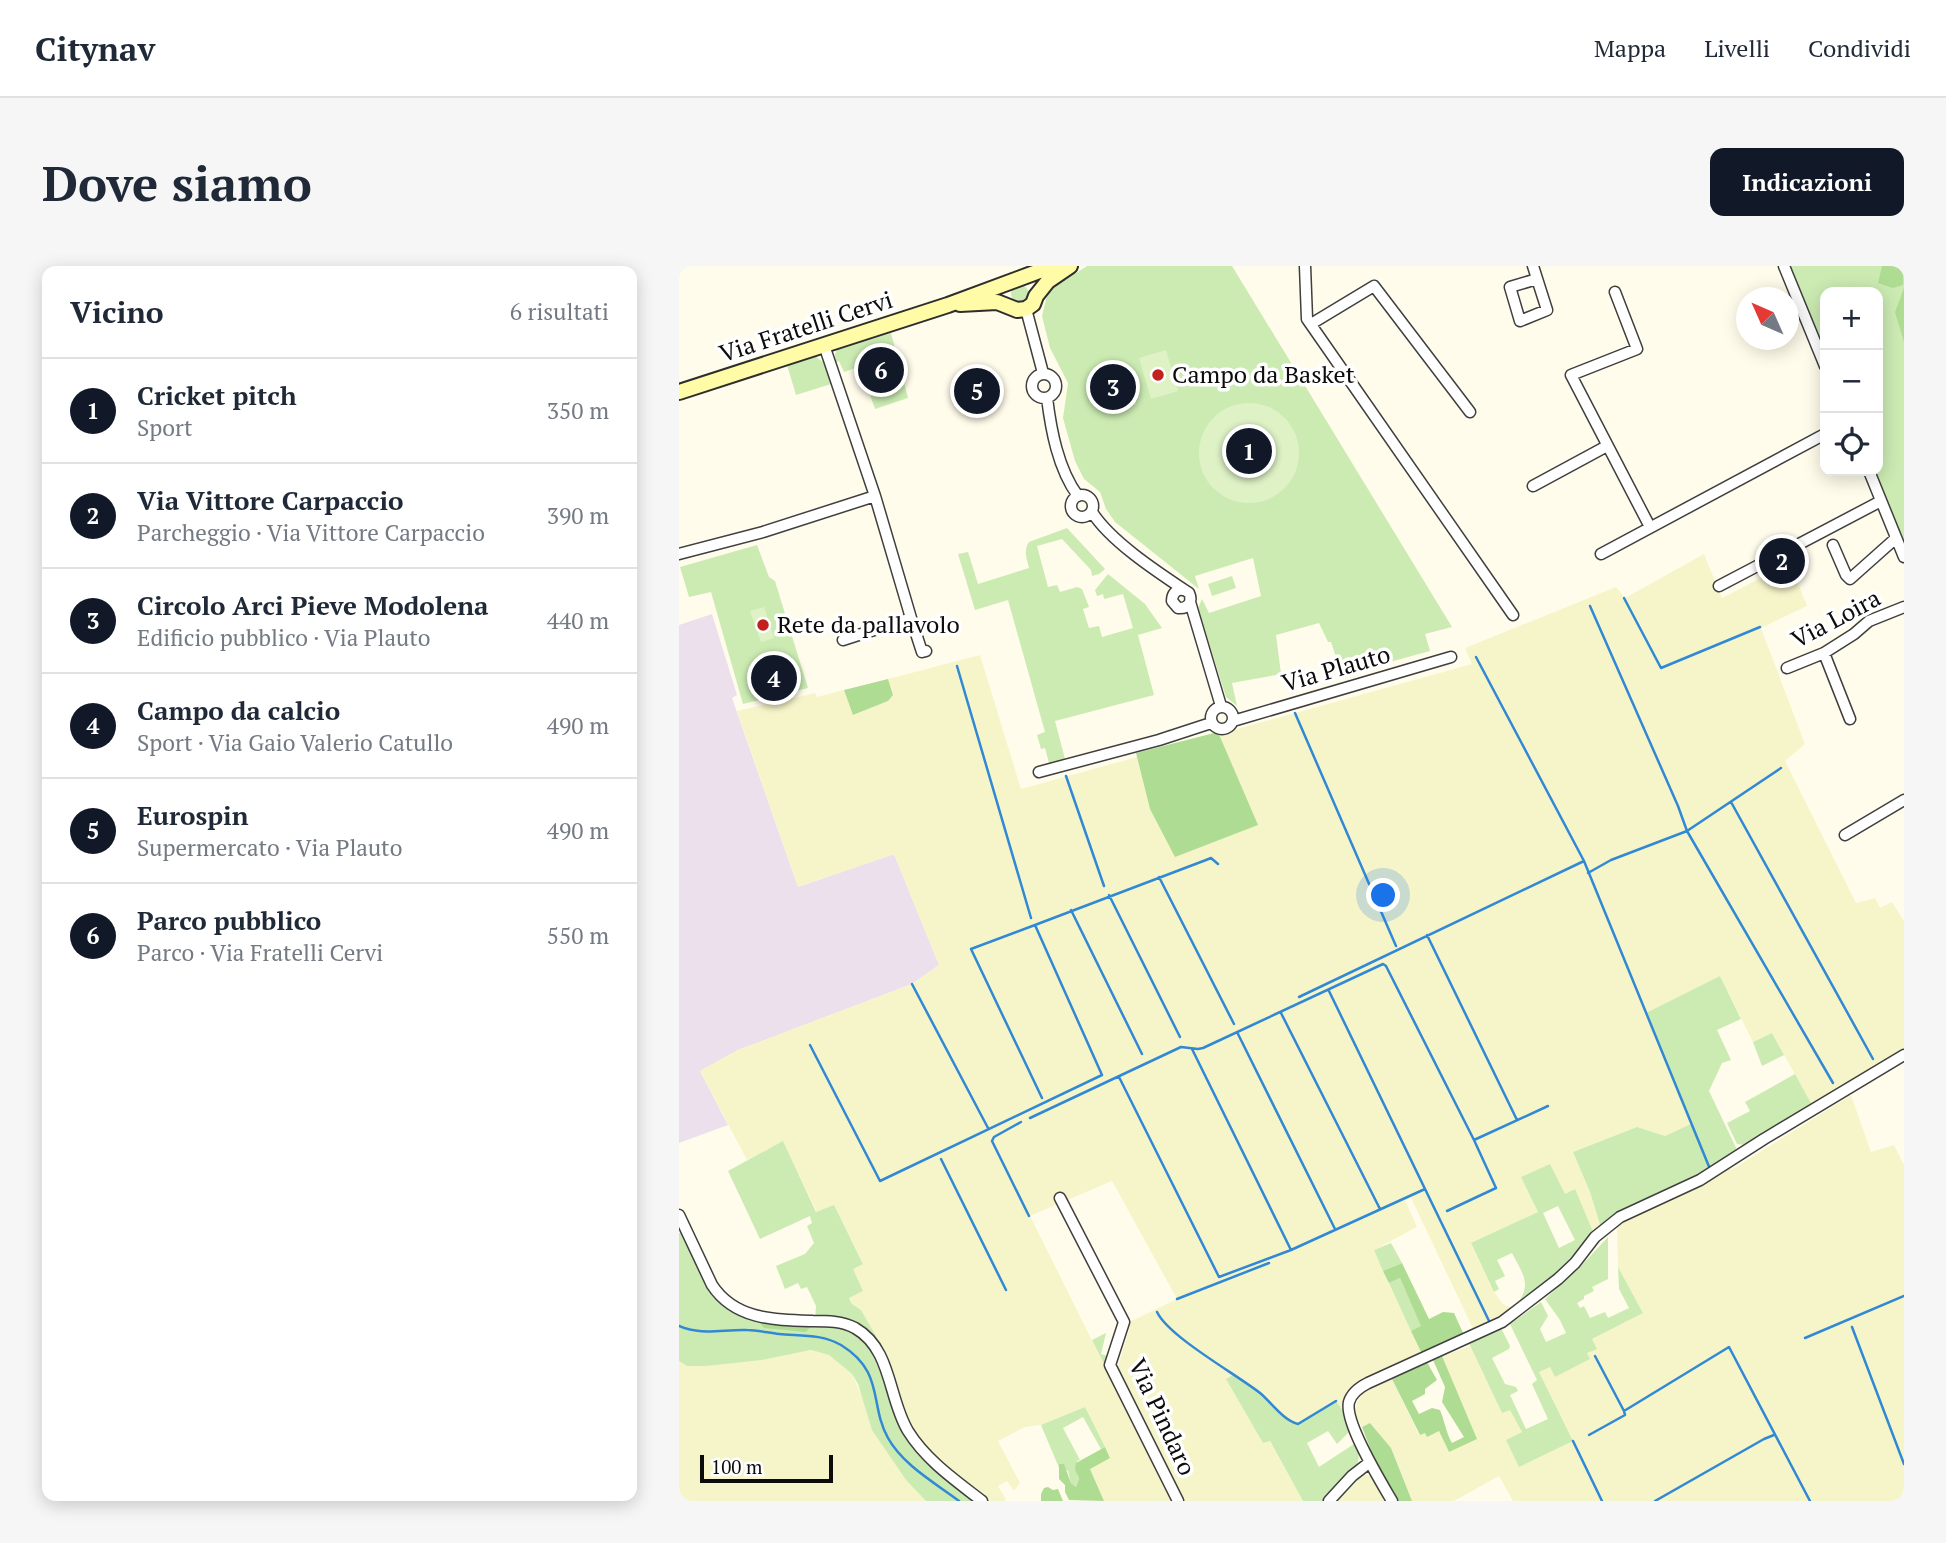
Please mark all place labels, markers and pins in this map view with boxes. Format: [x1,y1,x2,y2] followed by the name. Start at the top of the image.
[858,344,904,396] pin: 6
[1172,358,1355,390] place label: Campo da Basket
[1090,361,1136,413] pin: 3
[954,365,1000,417] pin: 5
[1150,367,1166,383] marker: Campo da Basket
[1226,425,1272,477] pin: 1
[1759,535,1805,587] pin: 2
[777,608,960,640] place label: Rete da pallavolo
[755,617,771,633] marker: Rete da pallavolo
[751,652,797,704] pin: 4

